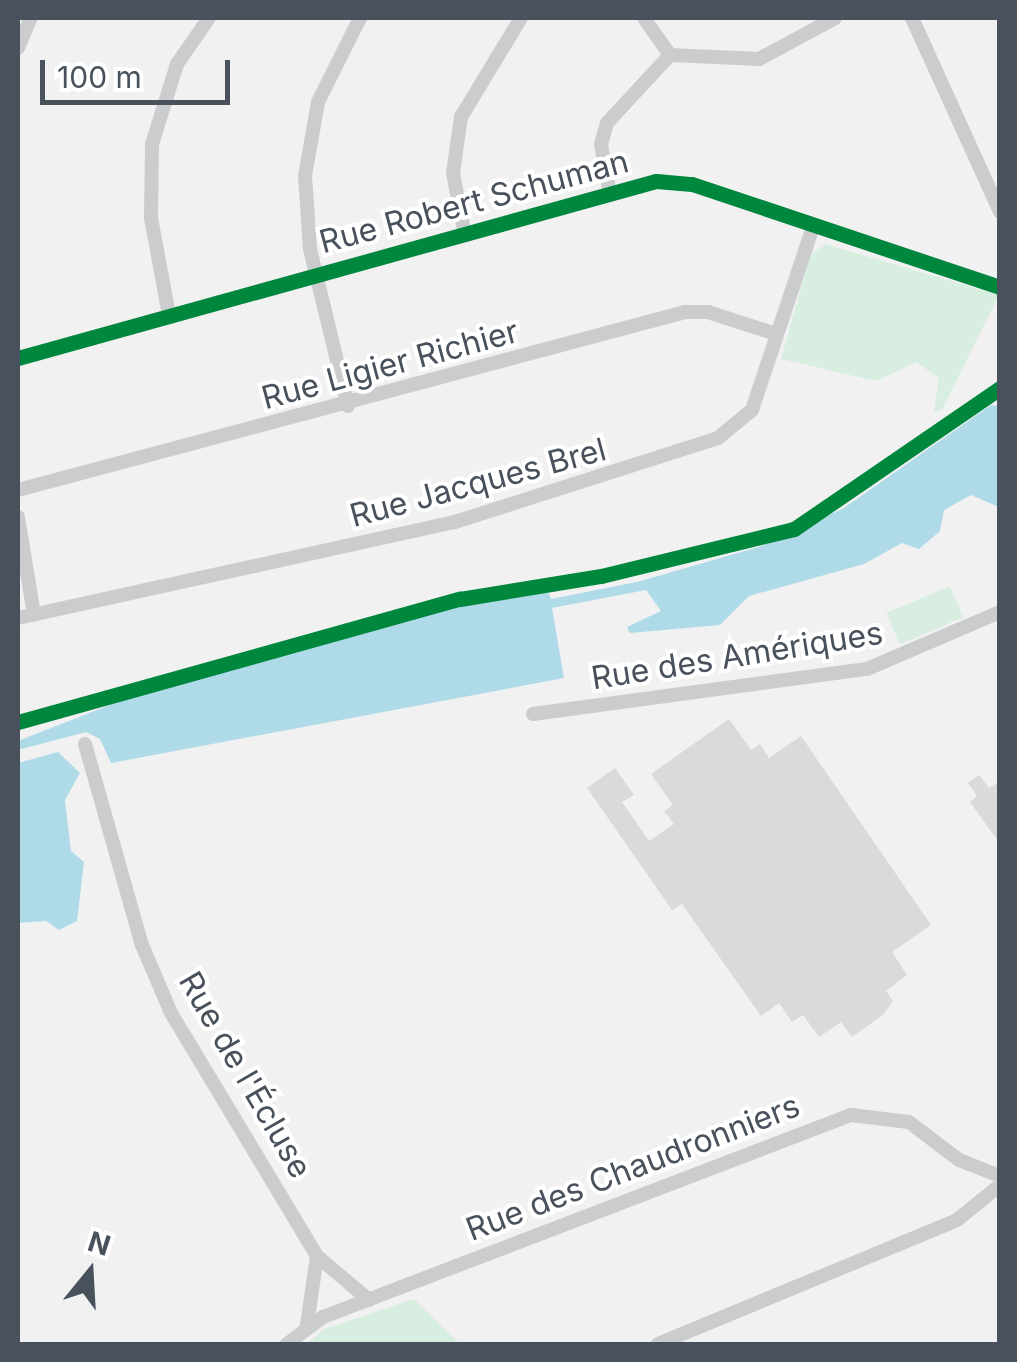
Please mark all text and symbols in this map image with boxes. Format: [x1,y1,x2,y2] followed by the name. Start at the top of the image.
[45,40,235,102] scale bar
[57,59,142,95] text: 100 m
[315,142,633,262] street label: Rue Robert Schuman
[257,312,523,418] street label: Rue Ligier Richier
[346,430,610,536] street label: Rue Jacques Brel
[589,614,885,698] street label: Rue des Amériques
[170,965,320,1185] street label: Rue de l'Écluse
[461,1087,805,1249] street label: Rue des Chaudronniers
[40,1222,140,1322] north arrow
[84,1224,115,1263] text: N

